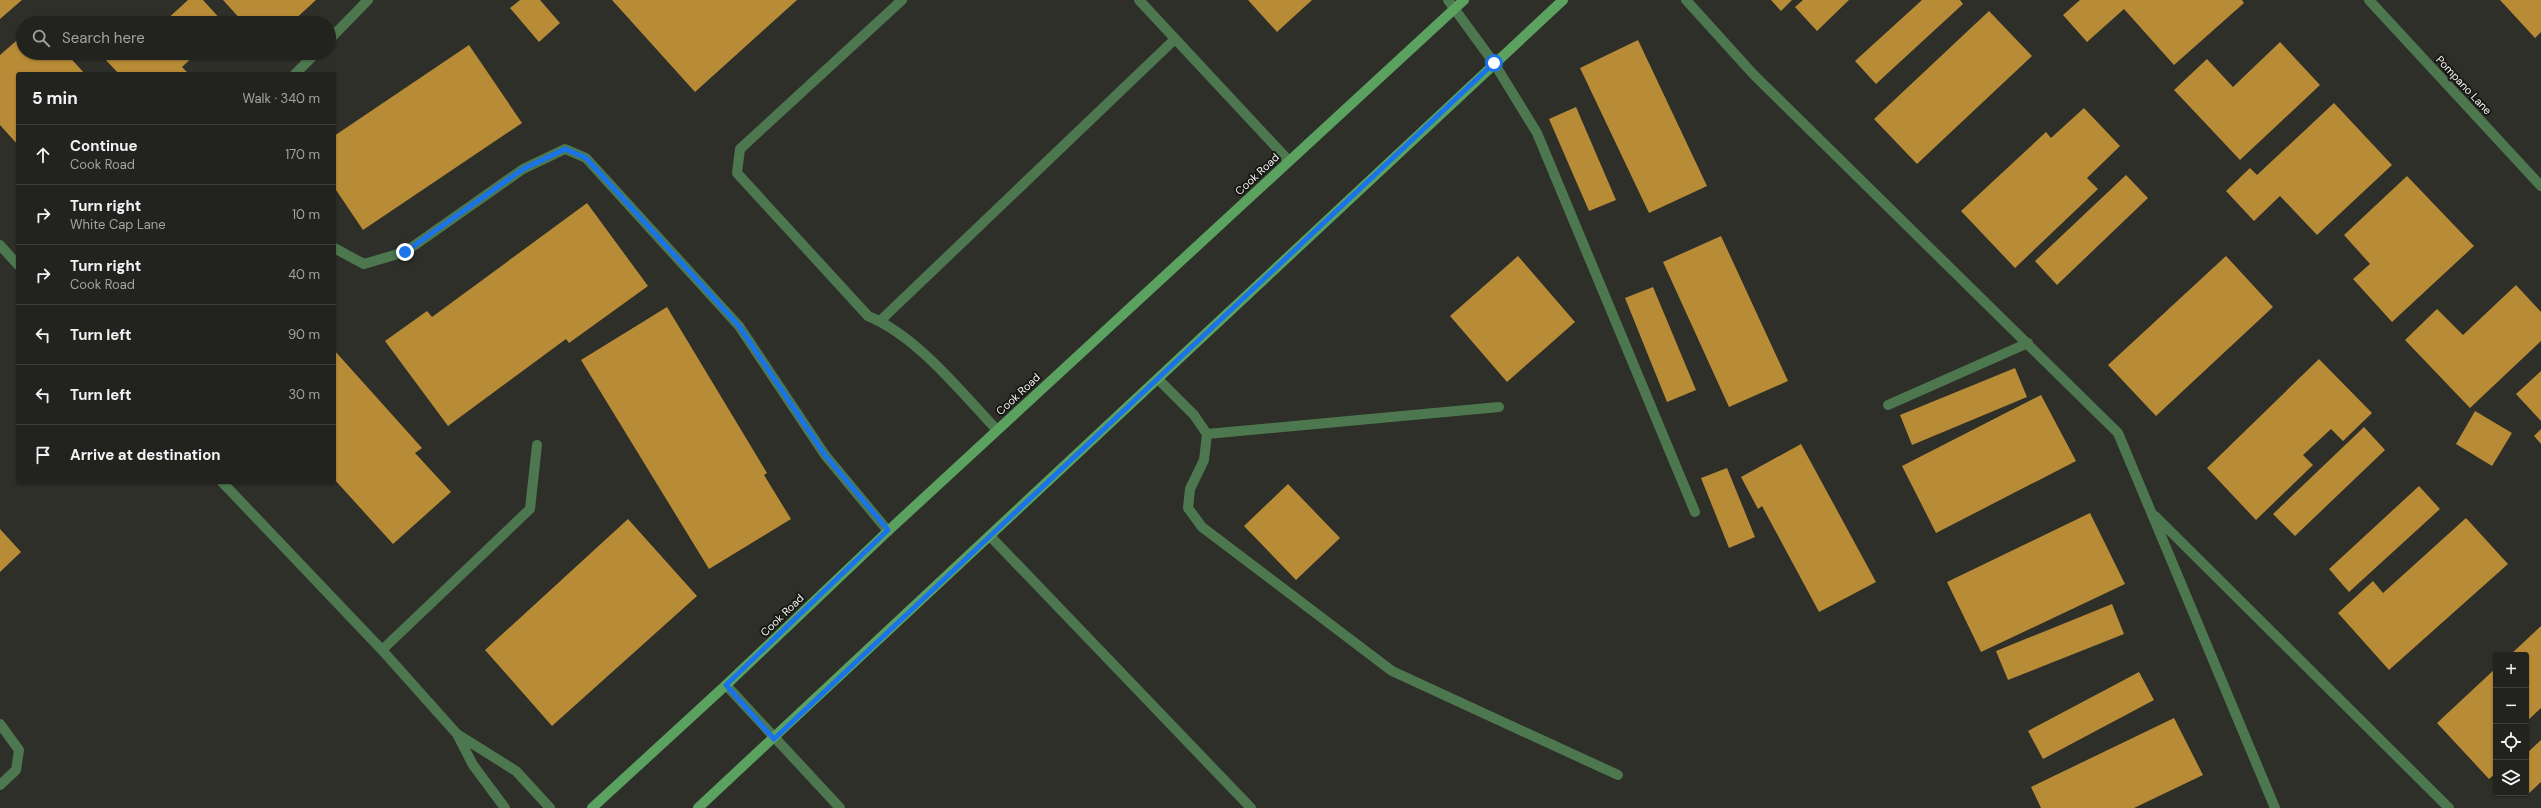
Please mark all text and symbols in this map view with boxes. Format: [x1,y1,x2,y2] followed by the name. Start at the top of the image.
[16,16,336,60] search box
[30,27,52,49] icon: search
[62,28,145,48] text: Search here
[2433,53,2495,117] street label: Pompano Lane
[1485,54,1503,72] route start
[32,87,78,109] text: 5 min
[243,90,320,107] text: Walk · 340 m
[70,136,138,156] text: Continue
[32,144,54,166] icon: ahead
[285,146,320,163] text: 170 m
[1232,150,1282,198] street label: Cook Road
[70,156,135,173] text: Cook Road
[70,196,141,216] text: Turn right
[32,204,54,226] icon: right
[292,206,320,223] text: 10 m
[70,216,166,233] text: White Cap Lane
[396,243,414,261] route end
[70,256,141,276] text: Turn right
[32,264,54,286] icon: right
[288,266,320,283] text: 40 m
[70,276,135,293] text: Cook Road
[32,324,54,346] icon: left
[70,325,131,345] text: Turn left
[288,326,320,343] text: 90 m
[993,370,1043,418] street label: Cook Road
[32,384,54,406] icon: left
[70,385,131,405] text: Turn left
[288,386,320,403] text: 30 m
[32,444,54,466] icon: arrive
[70,445,221,465] text: Arrive at destination
[757,591,807,639] street label: Cook Road
[2493,652,2529,796] map controls
[2493,652,2529,688] button: +
[2493,688,2529,724] button: −
[2493,724,2529,760] button: locate
[2493,760,2529,796] button: layers

